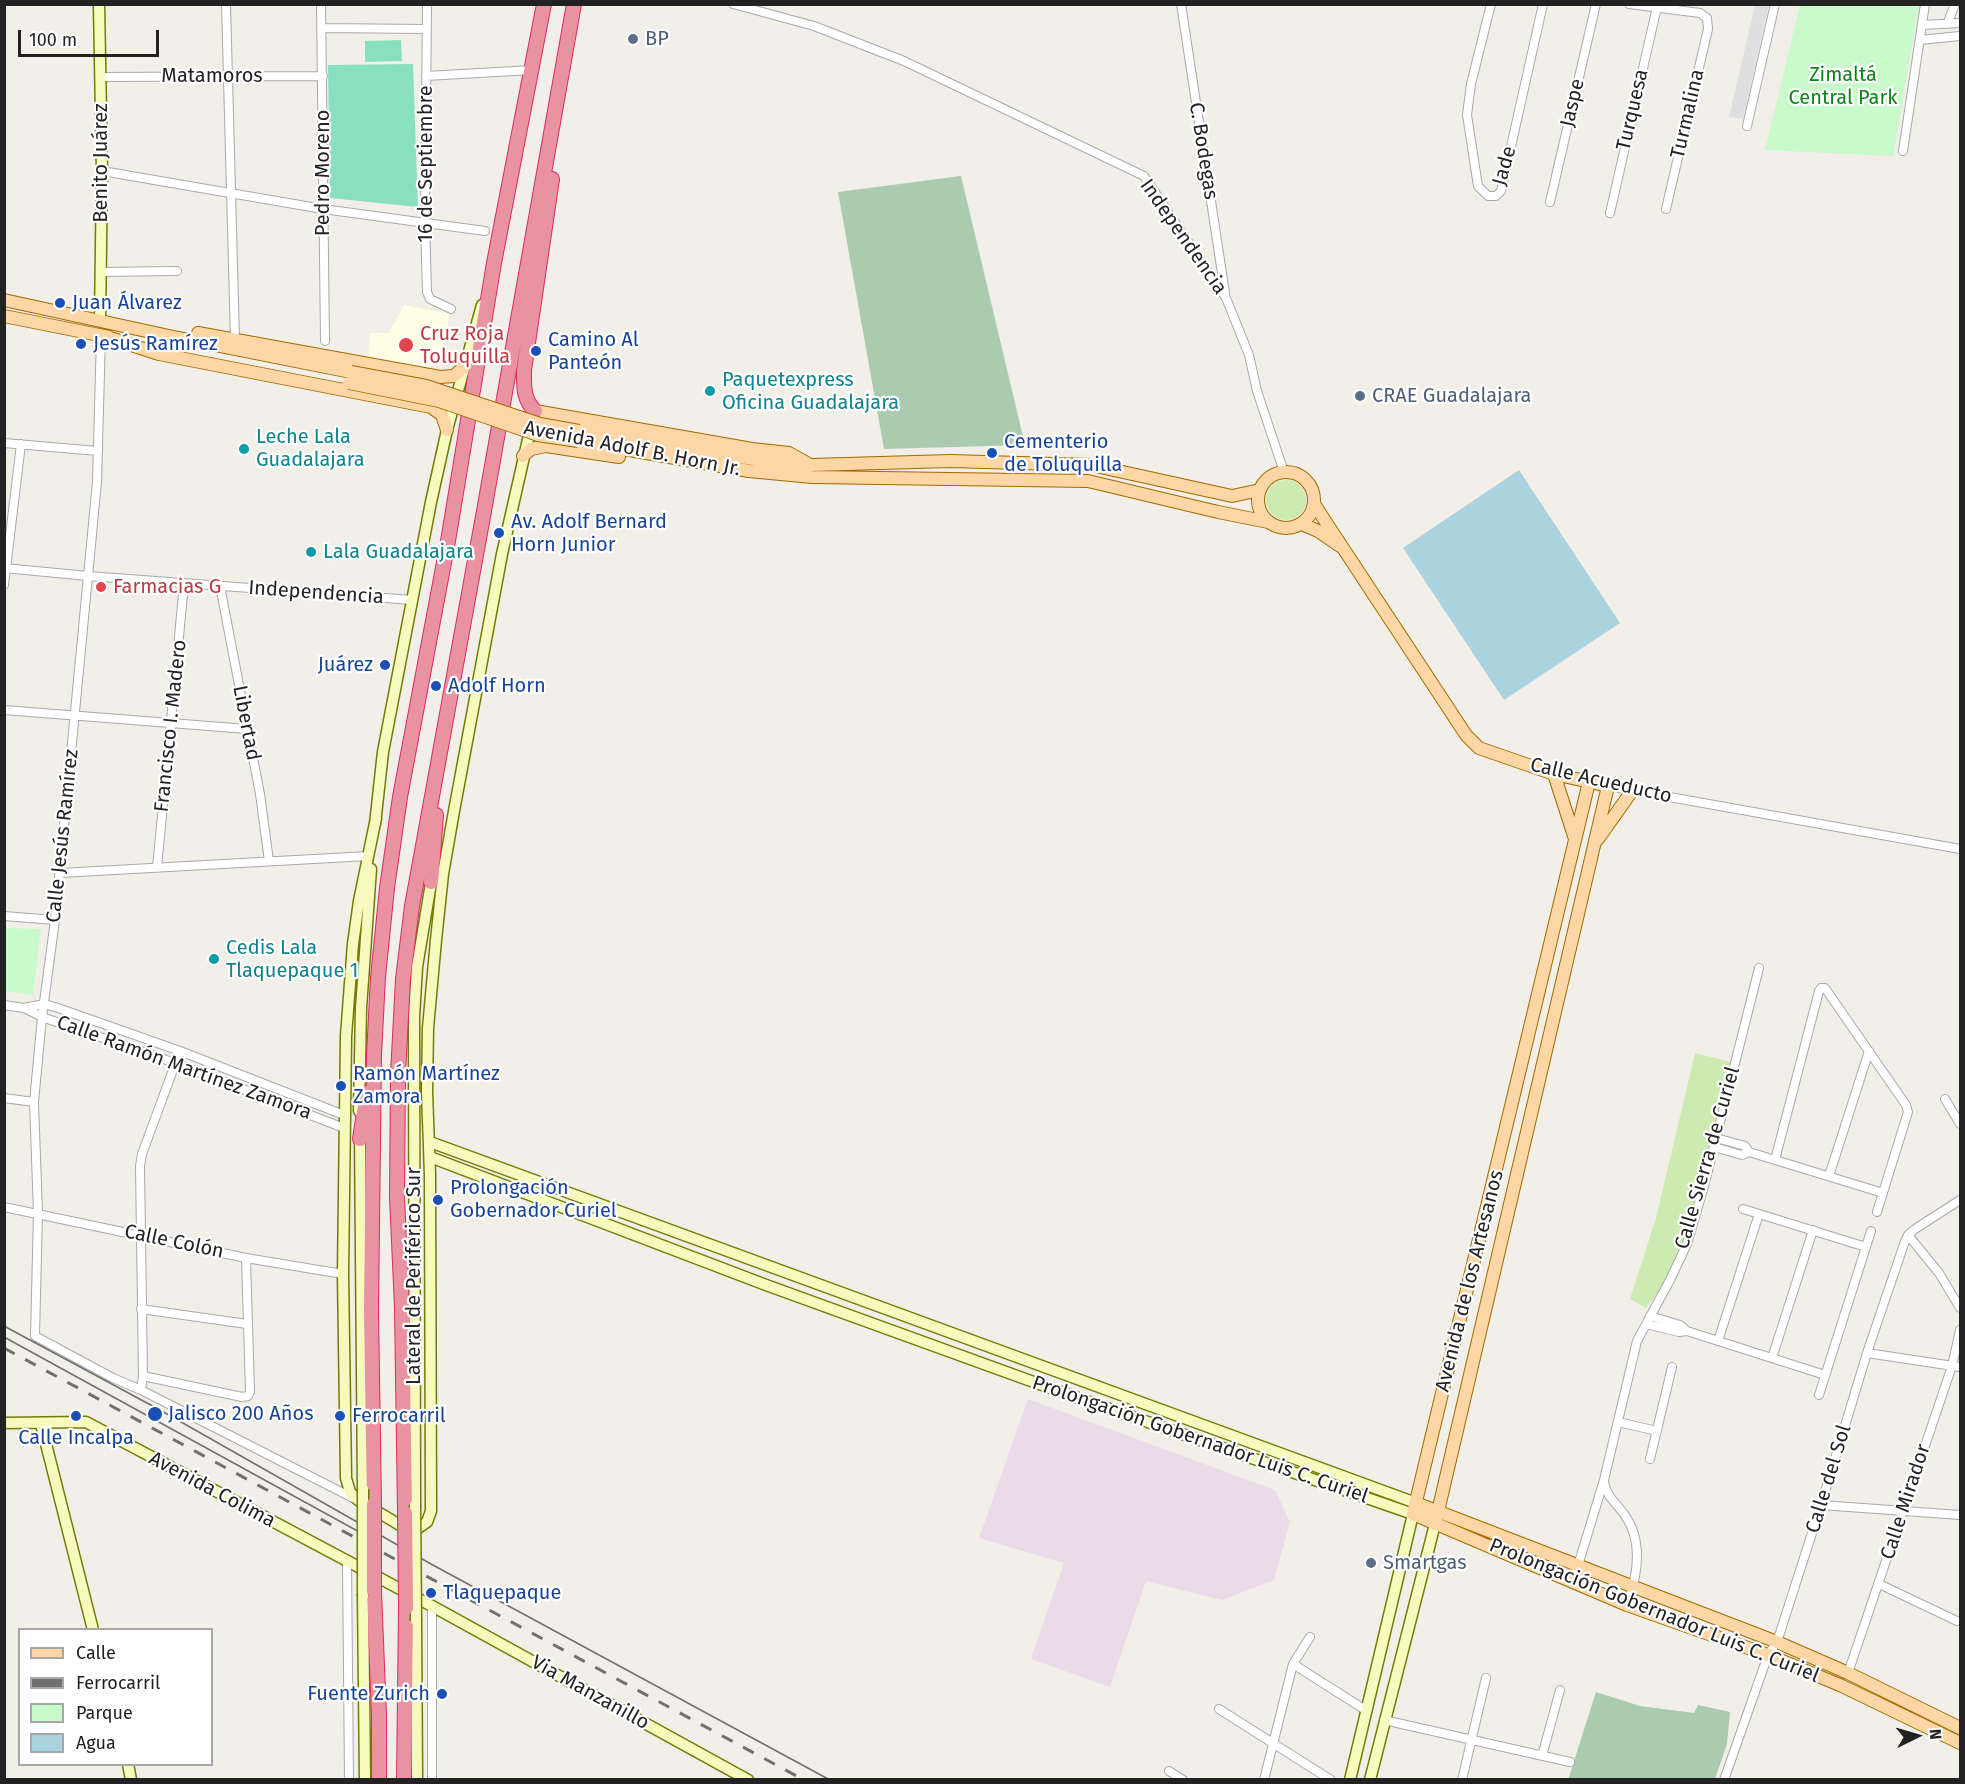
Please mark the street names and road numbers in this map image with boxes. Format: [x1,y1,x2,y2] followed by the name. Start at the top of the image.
[161,64,263,88] street label: Matamoros
[1612,67,1654,153] street label: Turquesa
[1666,67,1710,161] street label: Turmalina
[1556,76,1590,130] street label: Jaspe
[414,85,438,243] street label: 16 de Septiembre
[1183,101,1223,201] street label: C. Bodegas
[89,103,113,223] street label: Benito Juárez
[311,110,335,236] street label: Pedro Moreno
[1488,144,1522,188] street label: Jade
[1134,175,1232,299] street label: Independencia
[522,416,742,482] street label: Avenida Adolf B. Horn Jr.
[248,576,384,610] street label: Independencia
[150,638,192,814] street label: Francisco I. Madero
[227,683,265,763] street label: Libertad
[42,748,84,924] street label: Calle Jesús Ramírez
[1528,753,1674,809] street label: Calle Acueducto
[53,1011,315,1125] street label: Calle Ramón Martínez Zamora
[1670,1064,1746,1252] street label: Calle Sierra de Curiel
[402,1167,426,1385] street label: Lateral de Periférico Sur
[1431,1168,1509,1394] street label: Avenida de los Artesanos
[122,1220,226,1264] street label: Calle Colón
[1029,1371,1371,1509] street label: Prolongación Gobernador Luis C. Curiel
[1801,1422,1857,1536] street label: Calle del Sol
[1876,1441,1936,1563] street label: Calle Mirador
[145,1447,279,1533] street label: Avenida Colima
[1486,1534,1822,1688] street label: Prolongación Gobernador Luis C. Curiel
[527,1651,653,1735] street label: Via Manzanillo

